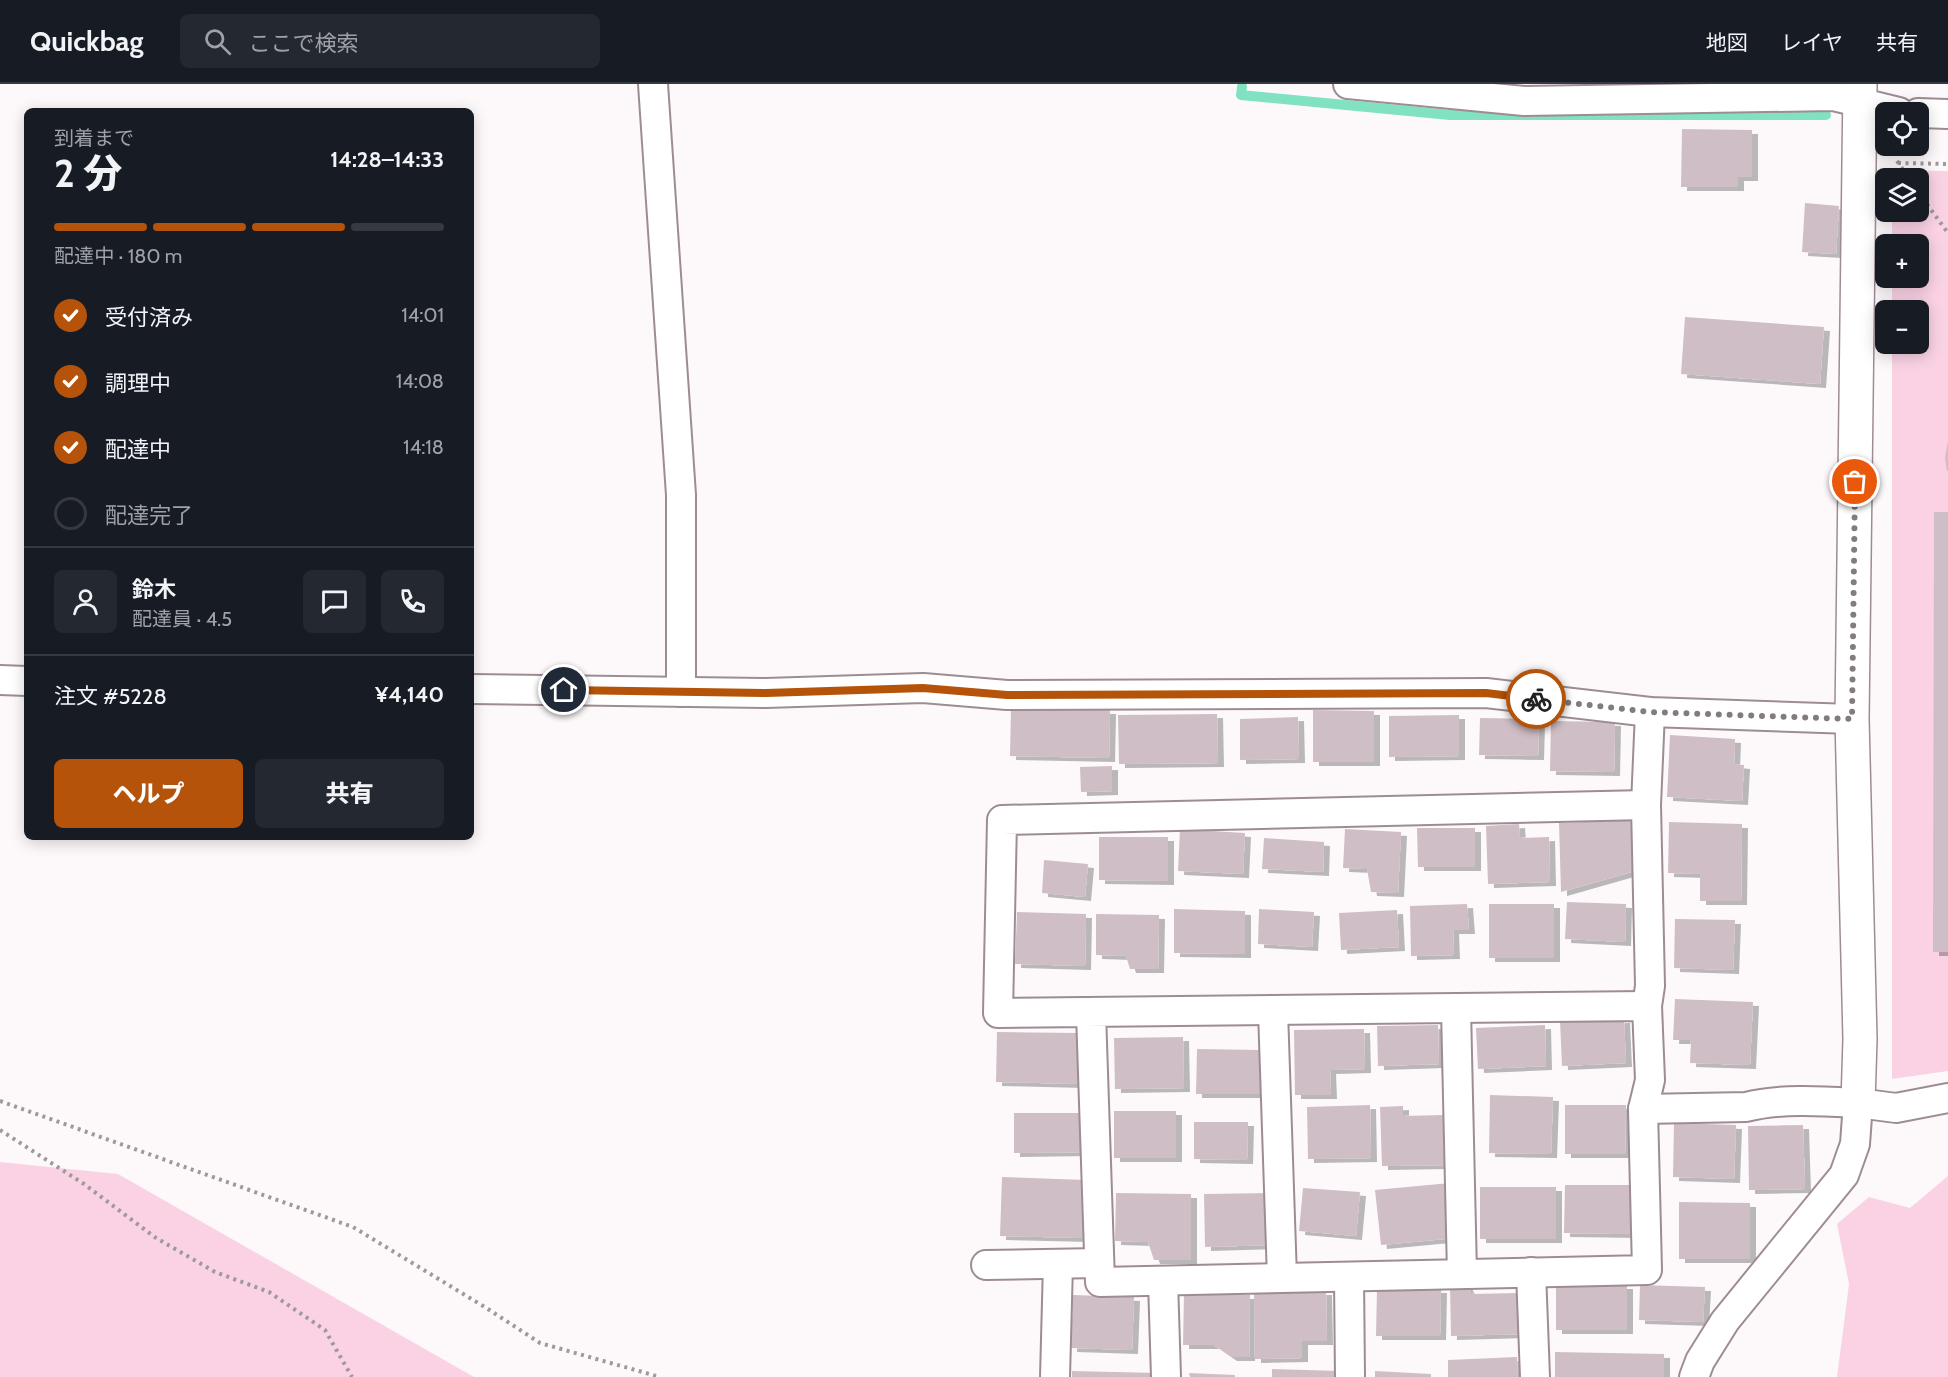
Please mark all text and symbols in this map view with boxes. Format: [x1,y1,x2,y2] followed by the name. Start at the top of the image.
[180,14,600,68] search box
[30,24,144,58] text: Quickbag
[201,25,234,58] icon: search
[249,30,359,57] text: ここで検索
[1706,30,1748,55] text: 地図
[1781,30,1843,55] text: レイヤ
[1876,30,1918,55] text: 共有
[1875,102,1929,354] map controls
[1875,102,1929,156] button: locate
[54,126,134,150] text: 到着まで
[330,146,444,173] text: 14:28–14:33
[54,149,122,197] text: 2 分
[1875,168,1929,222] button: layers
[1875,234,1929,288] button: +
[54,244,182,268] text: 配達中 · 180 m
[54,299,87,332] icon: check
[1875,300,1929,354] button: −
[401,303,444,327] text: 14:01
[105,304,193,331] text: 受付済み
[54,365,87,398] icon: check
[396,369,444,393] text: 14:08
[105,370,171,397] text: 調理中
[54,431,87,464] icon: check
[403,435,444,459] text: 14:18
[105,436,171,463] text: 配達中
[1829,456,1880,507] pin
[1838,465,1871,498] icon: bag
[105,502,193,529] text: 配達完了
[54,570,117,633] button: person
[303,570,366,633] button: chat
[381,570,444,633] button: phone
[132,576,176,603] text: 鈴木
[132,607,232,631] text: 配達員 · 4.5
[538,664,589,715] pin
[1506,669,1566,729] courier
[547,673,580,706] icon: home
[375,681,444,708] text: ¥4,140
[54,683,167,710] text: 注文 #5228
[1520,683,1553,716] icon: bike
[54,759,243,828] button: ヘルプ
[255,759,444,828] button: 共有

